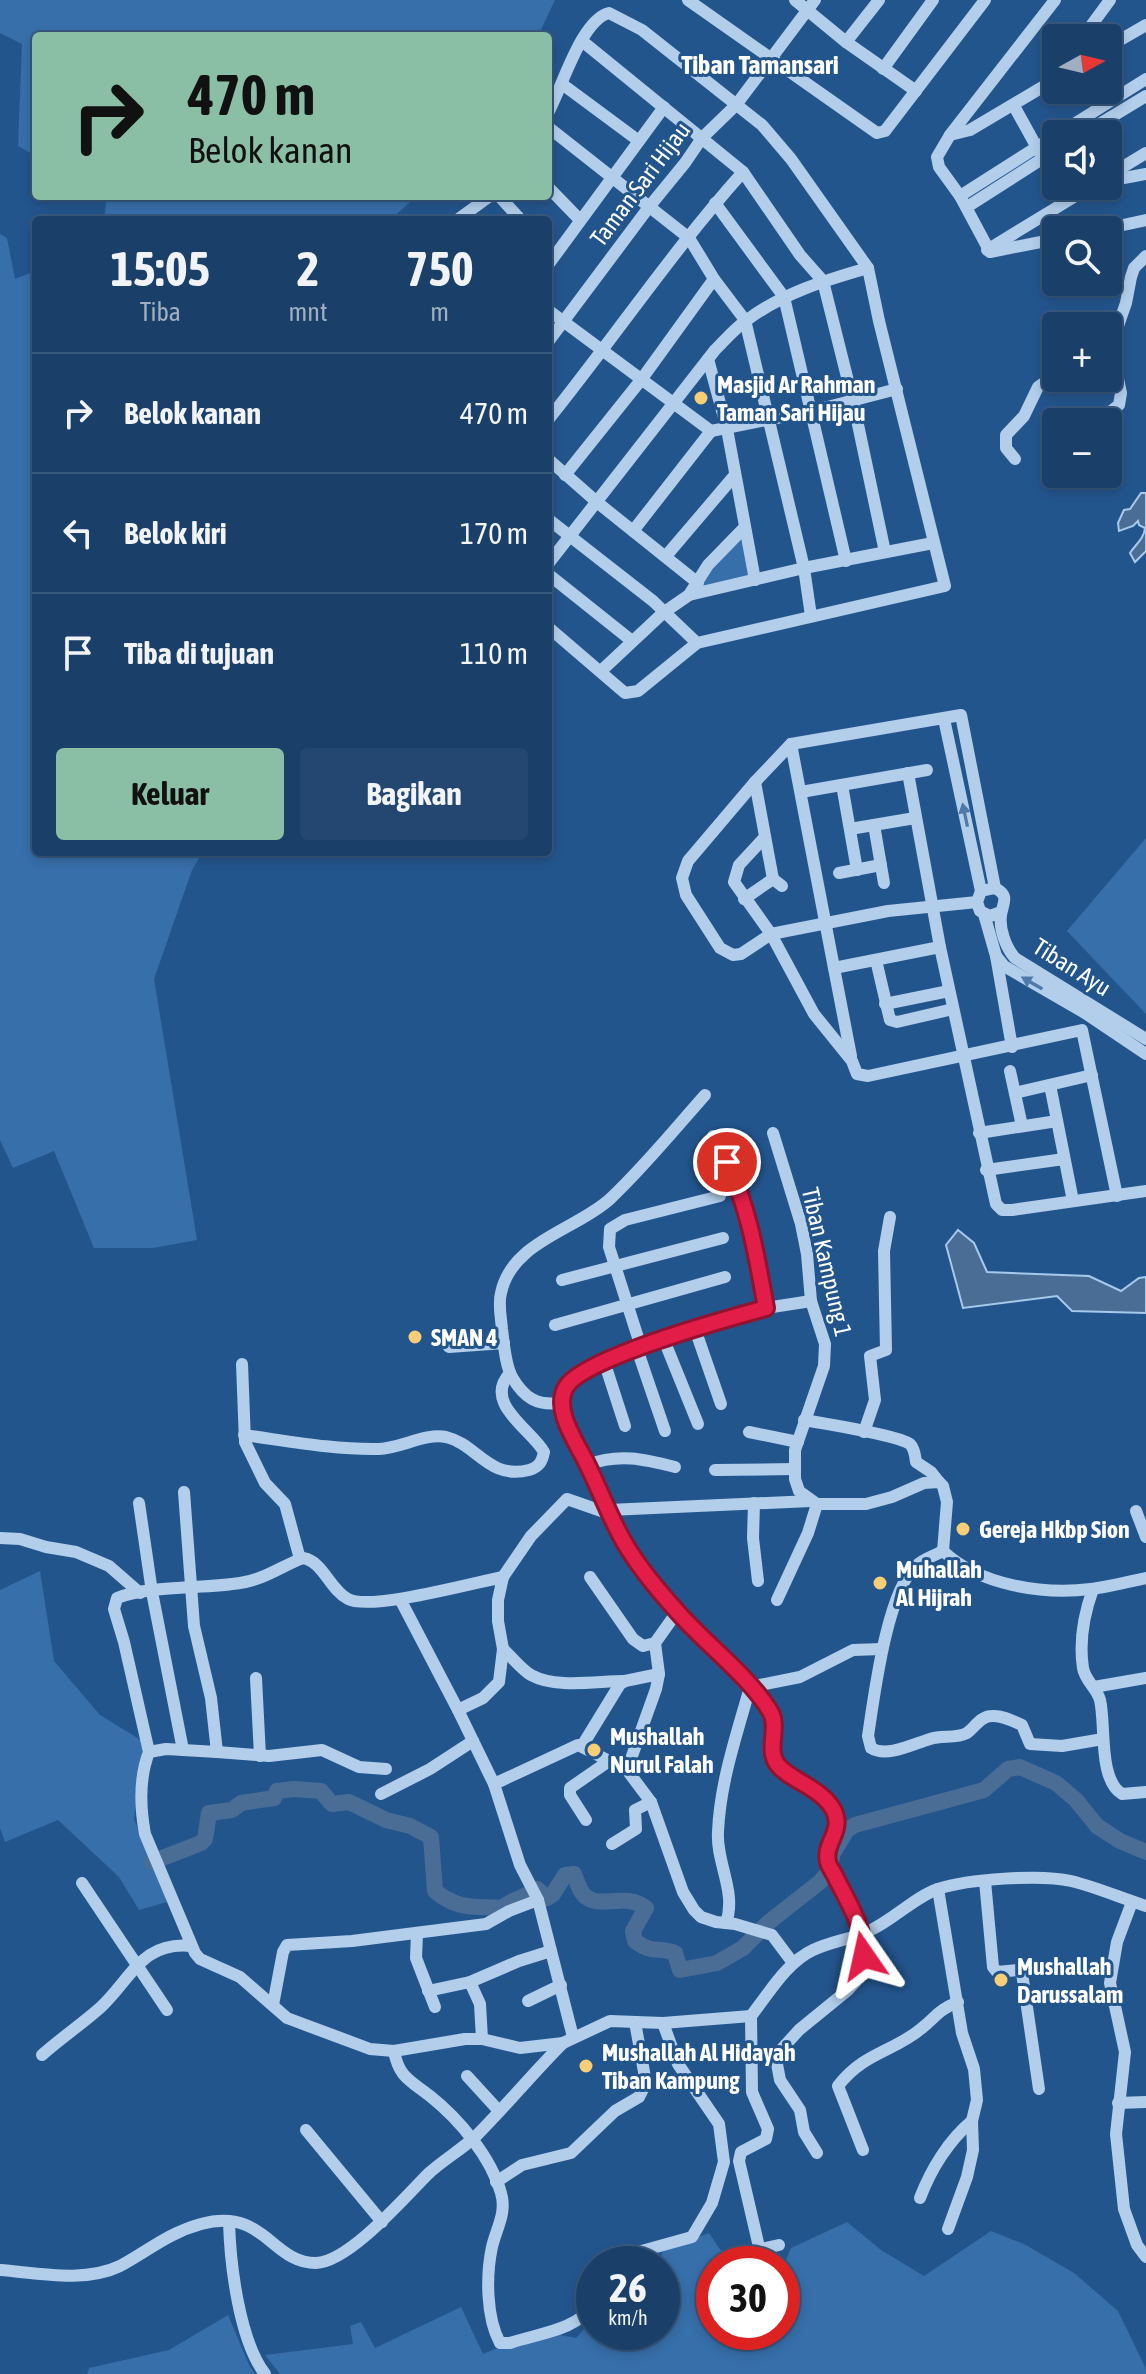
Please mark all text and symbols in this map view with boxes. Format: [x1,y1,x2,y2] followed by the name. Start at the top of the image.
[1042,24,1122,104] north arrow
[1042,24,1122,488] map controls
[681,50,839,80] district label: Tiban Tamansari
[188,63,315,127] text: 470 m
[56,64,160,168] icon: right
[585,117,695,251] street label: Taman Sari Hijau
[1042,120,1122,200] button: sound
[188,129,353,171] text: Belok kanan
[1042,216,1122,296] button: search
[110,241,210,296] text: 15:05
[297,241,319,296] text: 2
[406,241,474,296] text: 750
[140,297,181,327] text: Tiba
[289,297,327,327] text: mnt
[430,297,449,327] text: m
[1042,312,1122,392] button: +
[717,371,875,426] place label: Masjid Ar Rahman Taman Sari Hijau
[692,389,710,407] marker: Masjid Ar Rahman Taman Sari Hijau
[56,391,100,435] icon: right
[124,396,261,430] text: Belok kanan
[460,396,528,430] text: 470 m
[1042,408,1122,488] button: −
[56,511,100,555] icon: left
[124,516,227,550] text: Belok kiri
[460,516,528,550] text: 170 m
[56,631,100,675] icon: arrive
[124,636,274,670] text: Tiba di tujuan
[460,636,528,670] text: 110 m
[56,748,284,840] button: Keluar
[300,748,528,840] button: Bagikan
[959,802,971,827] one-way arrow
[1028,933,1116,1001] street label: Tiban Ayu
[1021,976,1044,990] one-way arrow
[693,1128,761,1196] pin
[705,1140,749,1184] icon: arrive
[797,1185,857,1339] street label: Tiban Kampung 1
[431,1324,498,1351] place label: SMAN 4
[406,1328,424,1346] marker: SMAN 4
[979,1516,1130,1543] place label: Gereja Hkbp Sion
[954,1520,972,1538] marker: Gereja Hkbp Sion
[895,1556,982,1611] place label: Muhallah Al Hijrah
[871,1574,889,1592] marker: Muhallah Al Hijrah
[610,1723,714,1778] place label: Mushallah Nurul Falah
[585,1741,603,1759] marker: Mushallah Nurul Falah
[822,1914,906,1998] position arrow
[1017,1953,1123,2008] place label: Mushallah Darussalam
[992,1971,1010,1989] marker: Mushallah Darussalam
[602,2039,796,2094] place label: Mushallah Al Hidayah Tiban Kampung
[577,2057,595,2075] marker: Mushallah Al Hidayah Tiban Kampung
[696,2246,800,2350] speed limit sign: 30
[609,2265,647,2310] text: 26
[608,2306,648,2329] text: km/h

